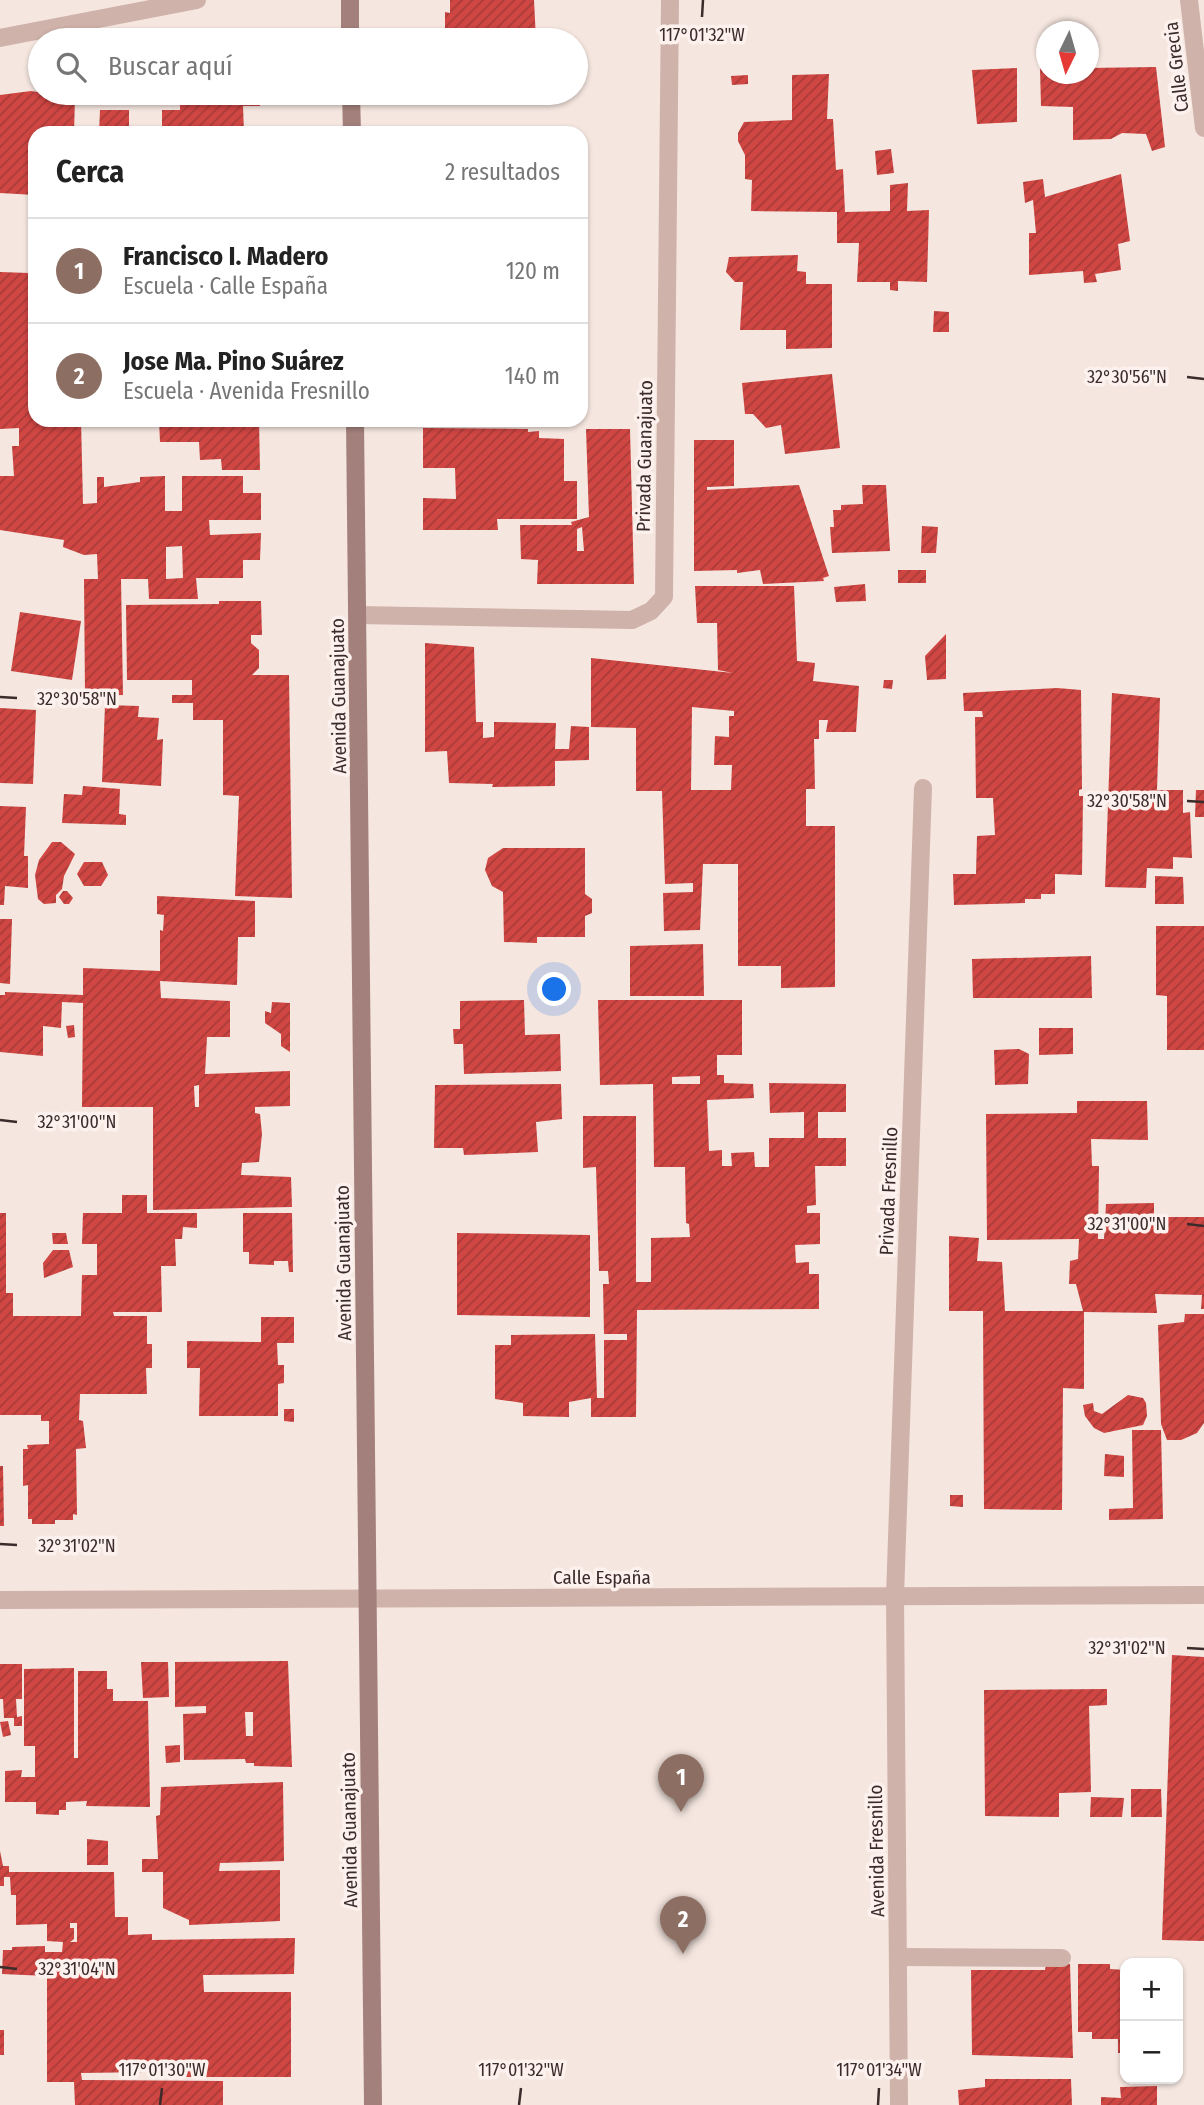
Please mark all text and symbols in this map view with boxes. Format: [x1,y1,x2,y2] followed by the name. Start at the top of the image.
[1160,20,1193,113] street label: Calle Grecia
[1036,21,1099,84] north arrow
[659,24,745,46] text: 117°01'32"W
[28,28,588,105] search box
[52,48,90,86] icon: search
[108,51,233,82] text: Buscar aquí
[56,154,124,190] text: Cerca
[445,158,560,186] text: 2 resultados
[123,241,328,272] text: Francisco I. Madero
[74,257,84,285] text: 1
[506,257,560,285] text: 120 m
[123,272,328,300] text: Escuela · Calle España
[123,346,344,377] text: Jose Ma. Pino Suárez
[74,362,84,390] text: 2
[505,362,560,390] text: 140 m
[1087,366,1167,388] text: 32°30'56"N
[123,377,370,405] text: Escuela · Avenida Fresnillo
[632,380,657,532] street label: Privada Guanajuato
[326,618,351,774] street label: Avenida Guanajuato
[37,688,117,710] text: 32°30'58"N
[1087,790,1167,812] text: 32°30'58"N
[537,972,571,1006] your location
[38,1111,116,1133] text: 32°31'00"N
[875,1126,902,1256] street label: Privada Fresnillo
[331,1185,356,1341] street label: Avenida Guanajuato
[1088,1213,1166,1235] text: 32°31'00"N
[38,1535,116,1557] text: 32°31'02"N
[553,1566,651,1589] street label: Calle España
[1088,1637,1166,1659] text: 32°31'02"N
[337,1752,362,1908] street label: Avenida Guanajuato
[658,1754,704,1812] pin: 1
[864,1785,889,1917] street label: Avenida Fresnillo
[660,1896,706,1954] pin: 2
[38,1958,116,1980] text: 32°31'04"N
[1120,1958,1183,2084] map controls
[1120,1958,1183,2021] button: +
[1120,2021,1183,2084] button: −
[119,2059,206,2081] text: 117°01'30"W
[478,2059,564,2081] text: 117°01'32"W
[836,2059,922,2081] text: 117°01'34"W

